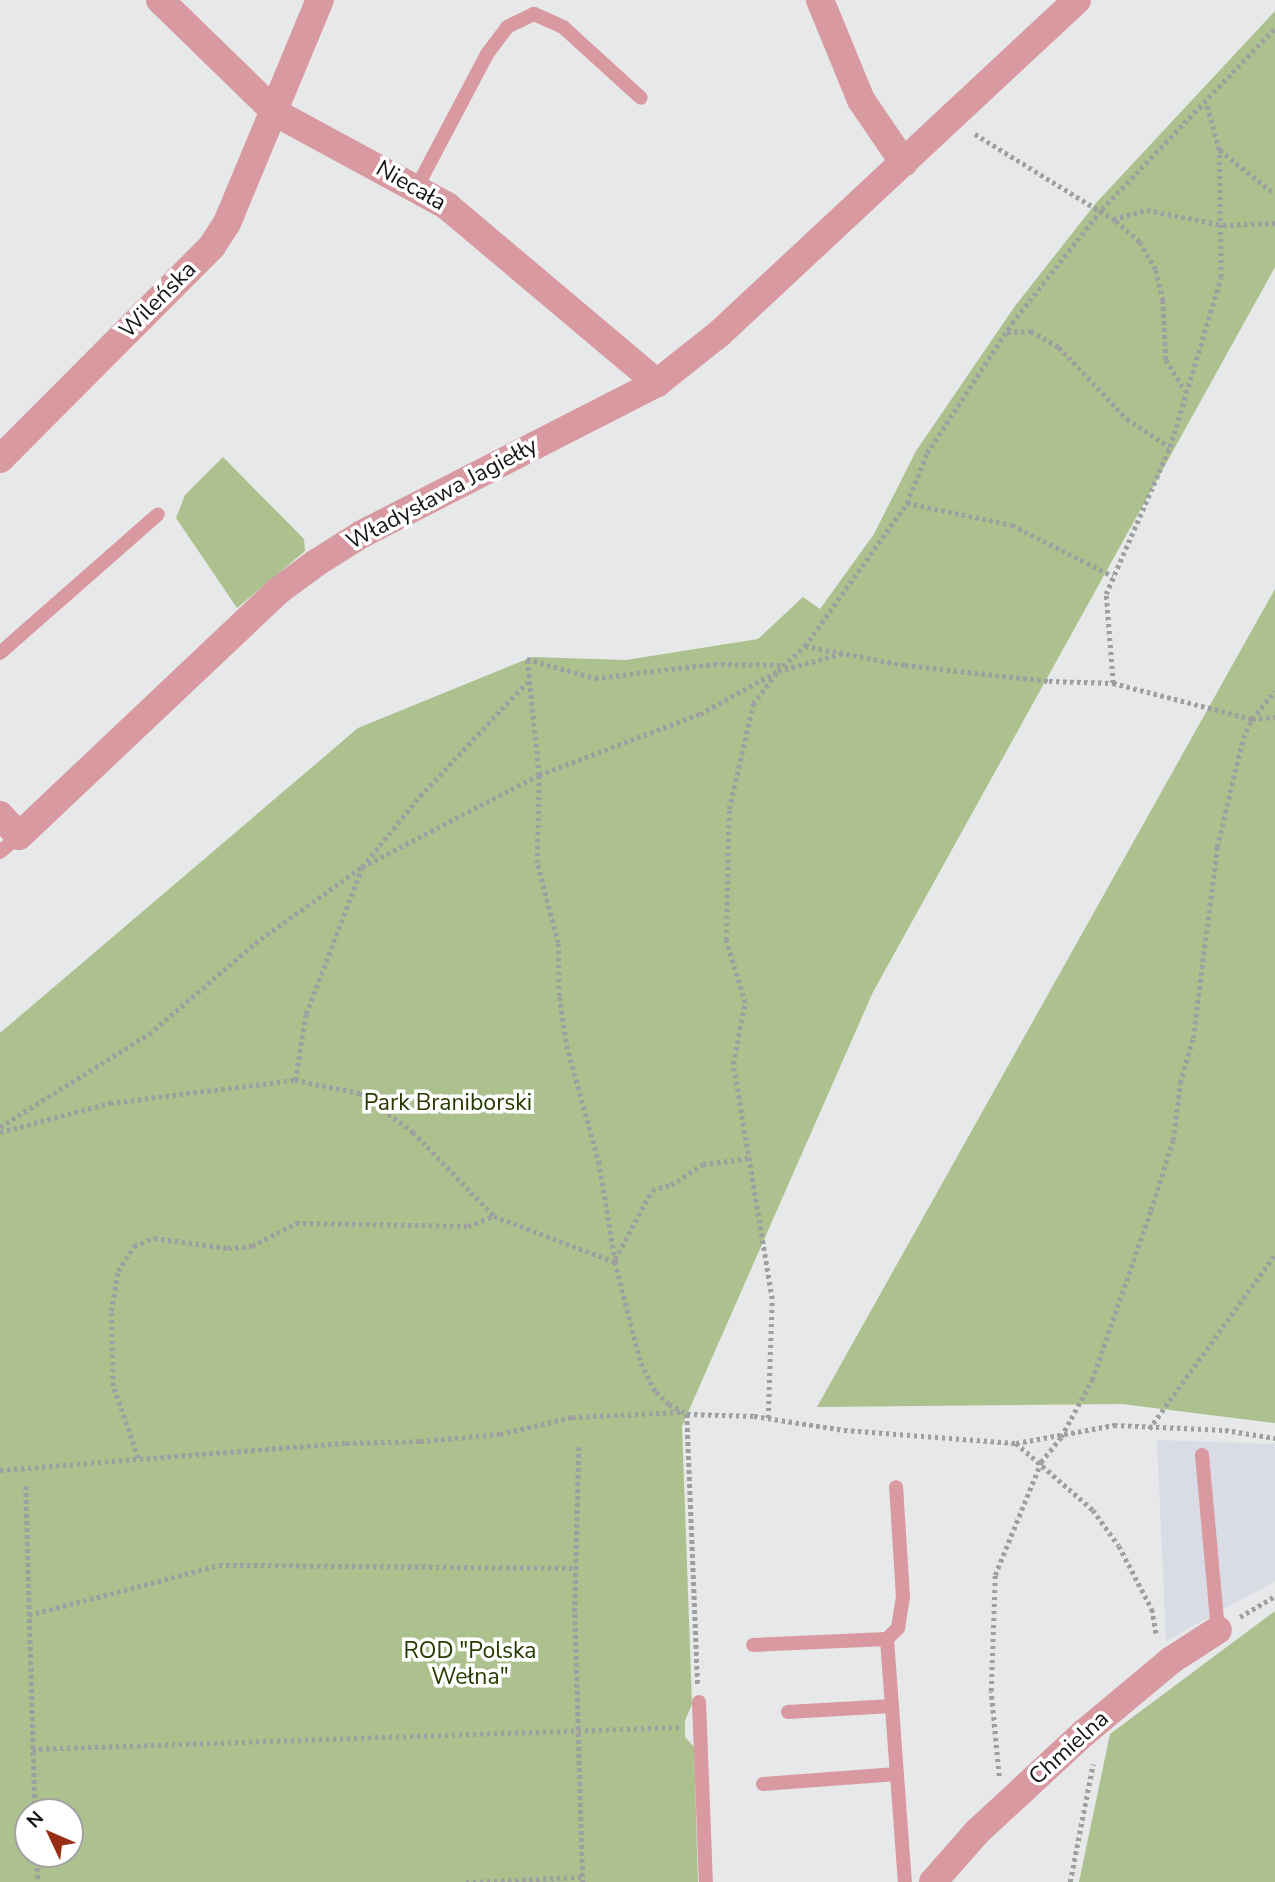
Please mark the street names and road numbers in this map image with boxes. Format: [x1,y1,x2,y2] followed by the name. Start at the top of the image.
[371,155,451,217] street label: Niecała
[114,256,202,344] street label: Wileńska
[342,432,542,556] street label: Władysława Jagiełły
[1023,1705,1115,1791] street label: Chmielna

